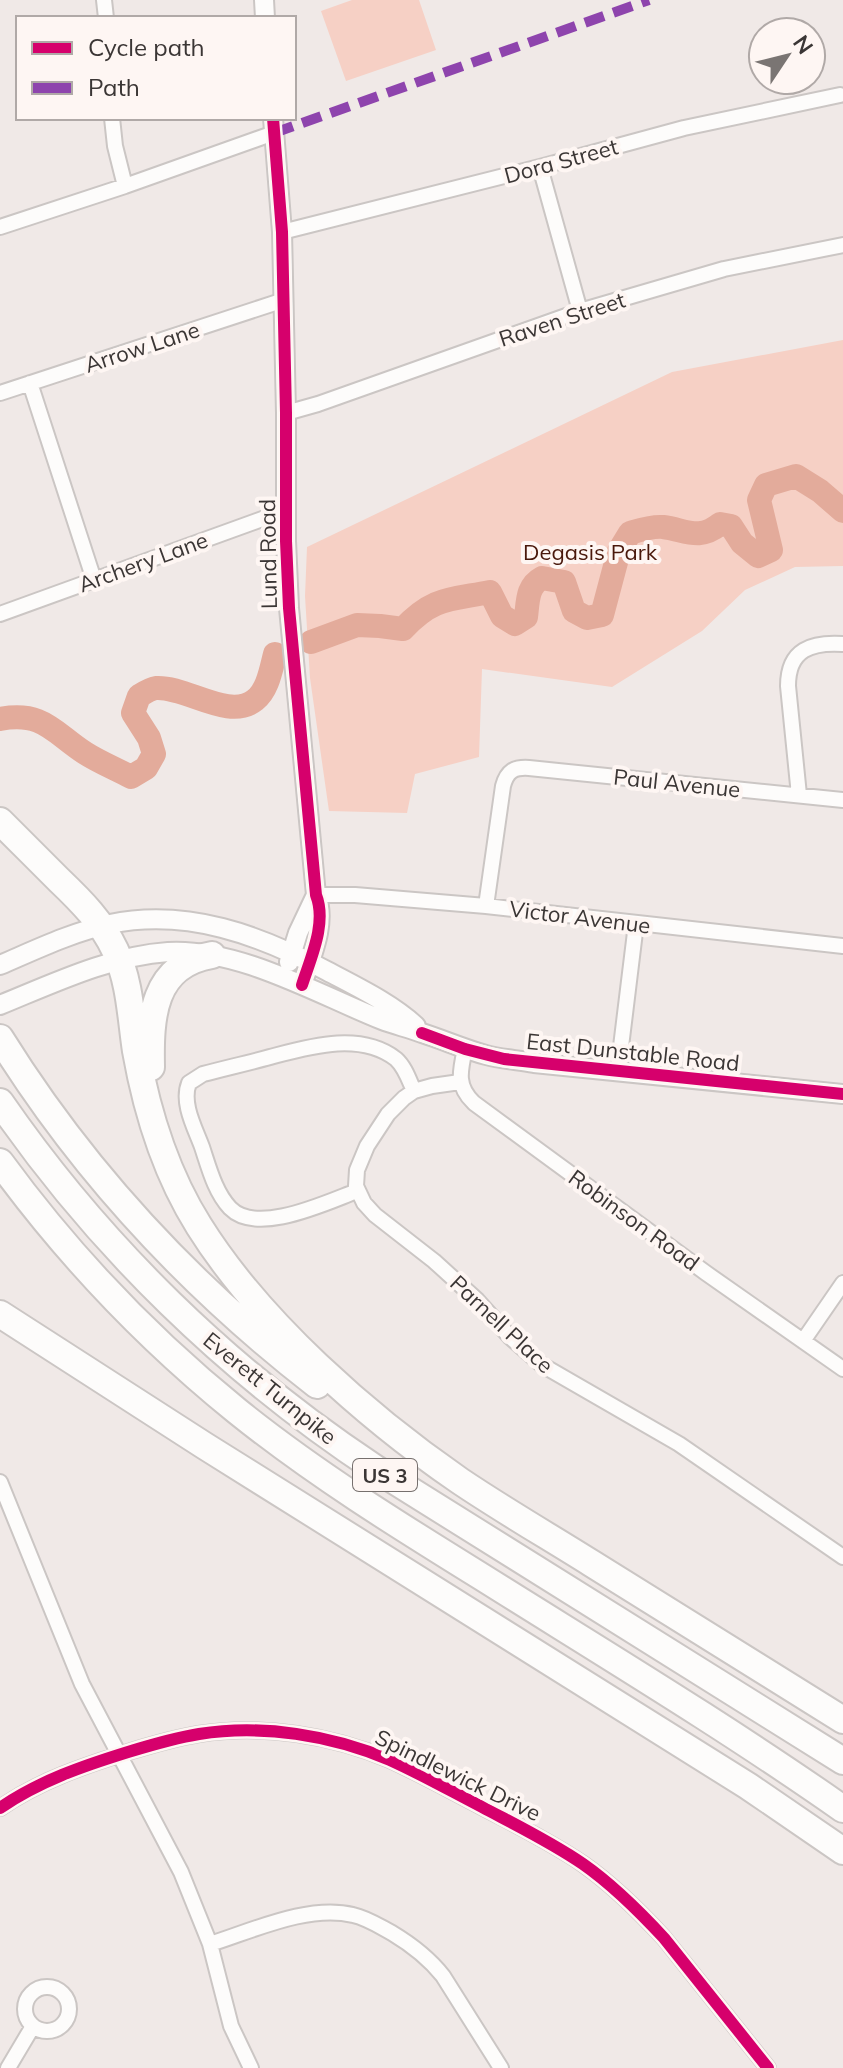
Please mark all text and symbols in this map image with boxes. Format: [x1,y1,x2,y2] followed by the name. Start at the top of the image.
[16,16,296,120] legend
[747,16,827,96] north arrow
[787,30,820,59] text: N
[88,32,205,62] text: Cycle path
[88,72,140,102] text: Path
[501,132,621,190] street label: Dora Street
[495,285,629,353] street label: Raven Street
[81,315,203,379] street label: Arrow Lane
[253,499,283,609] street label: Lund Road
[74,526,212,598] street label: Archery Lane
[523,538,658,566] park label: Degasis Park
[612,762,742,804] street label: Paul Avenue
[508,894,652,940] street label: Victor Avenue
[525,1027,741,1077] street label: East Dunstable Road
[563,1163,705,1277] street label: Robinson Road
[444,1269,560,1379] street label: Parnell Place
[198,1326,342,1450] street label: Everett Turnpike
[353,1459,417,1491] road number: US 3
[371,1723,545,1827] street label: Spindlewick Drive

